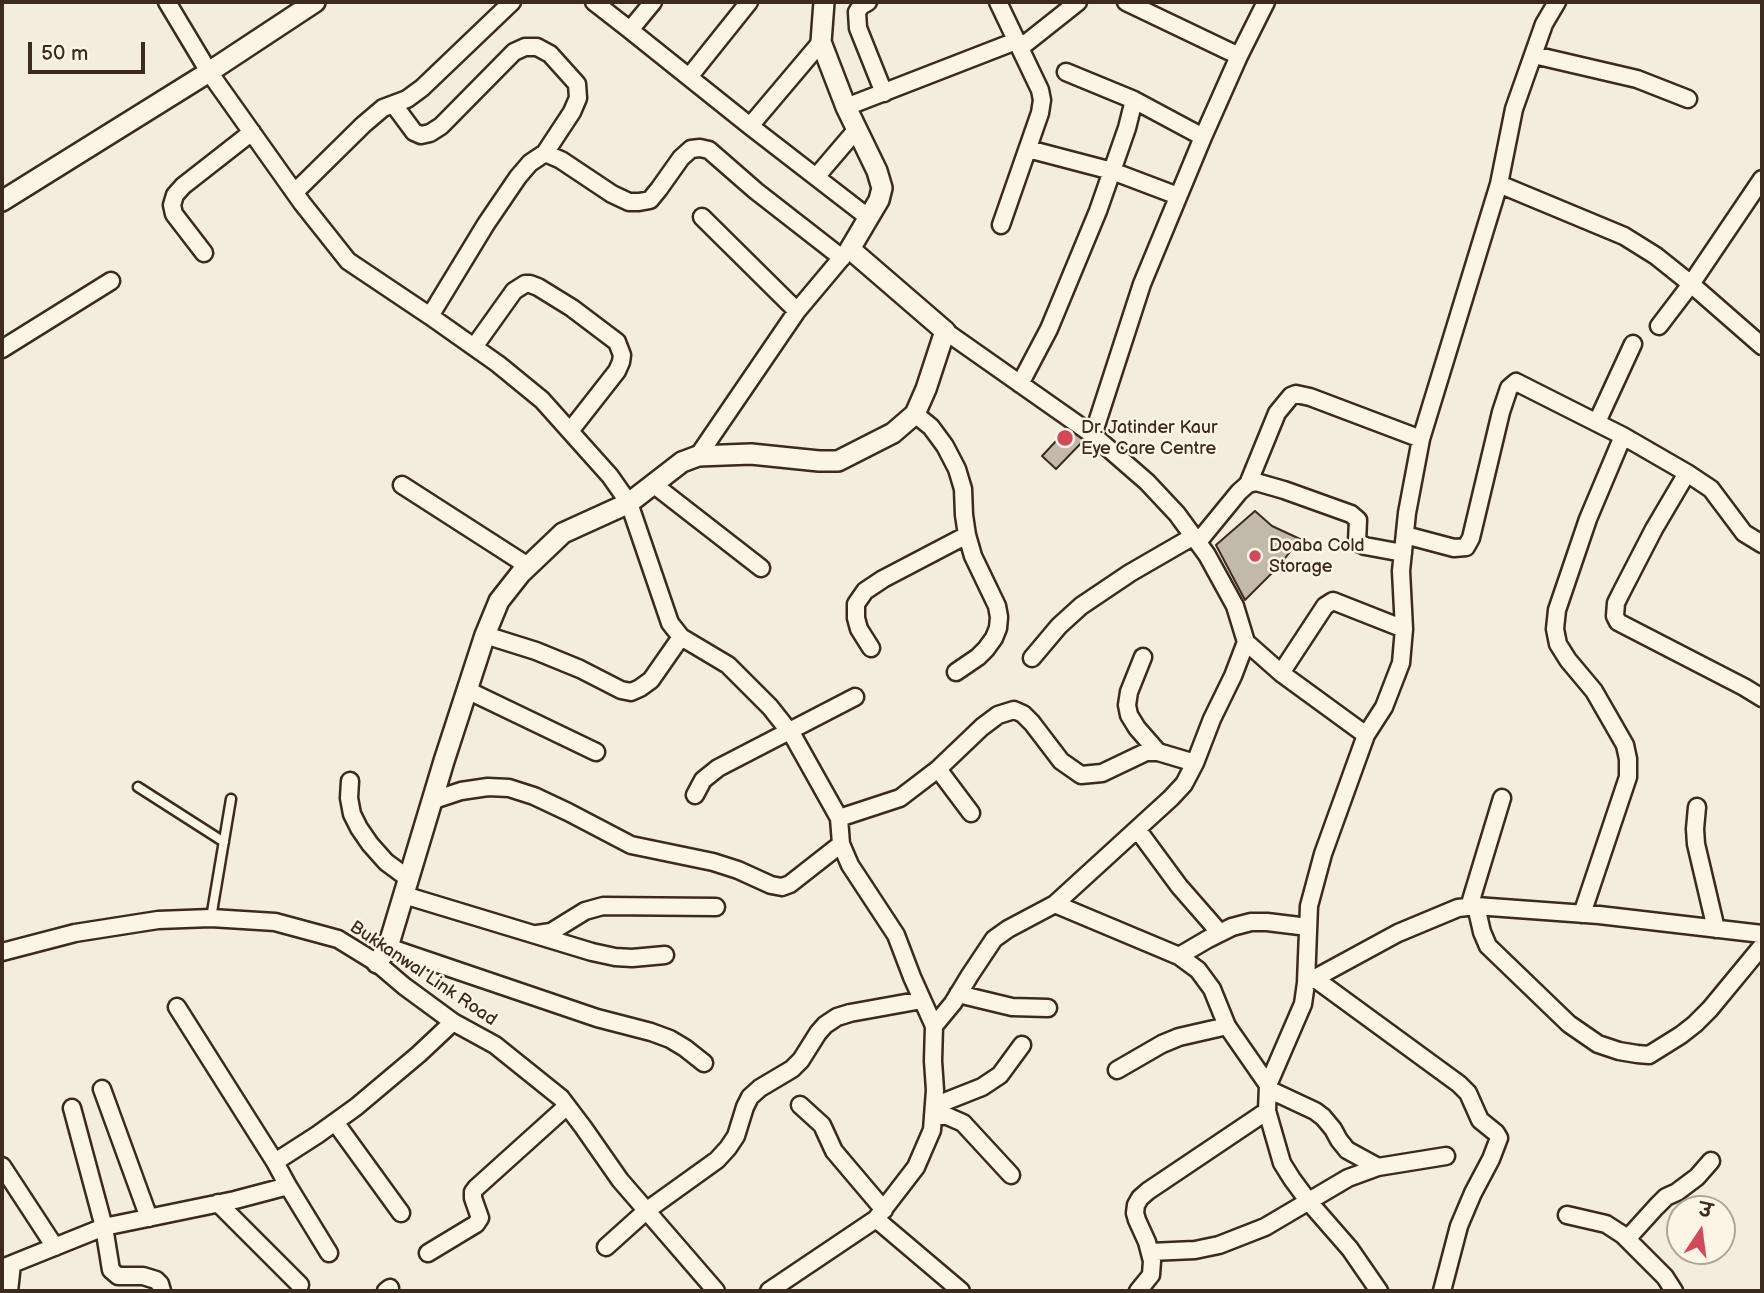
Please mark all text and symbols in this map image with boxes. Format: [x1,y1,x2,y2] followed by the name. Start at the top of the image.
[32,28,149,72] scale bar
[41,41,88,66] text: 50 m
[1081,417,1218,460] place label: Dr. Jatinder Kaur Eye Care Centre
[1055,428,1075,448] marker: Dr. Jatinder Kaur Eye Care Centre
[1269,535,1365,578] place label: Doaba Cold Storage
[1247,548,1263,564] marker: Doaba Cold Storage
[345,917,501,1031] street label: Bukkanwal Link Road
[1666,1195,1736,1265] north arrow
[1697,1198,1714,1224] text: उ

